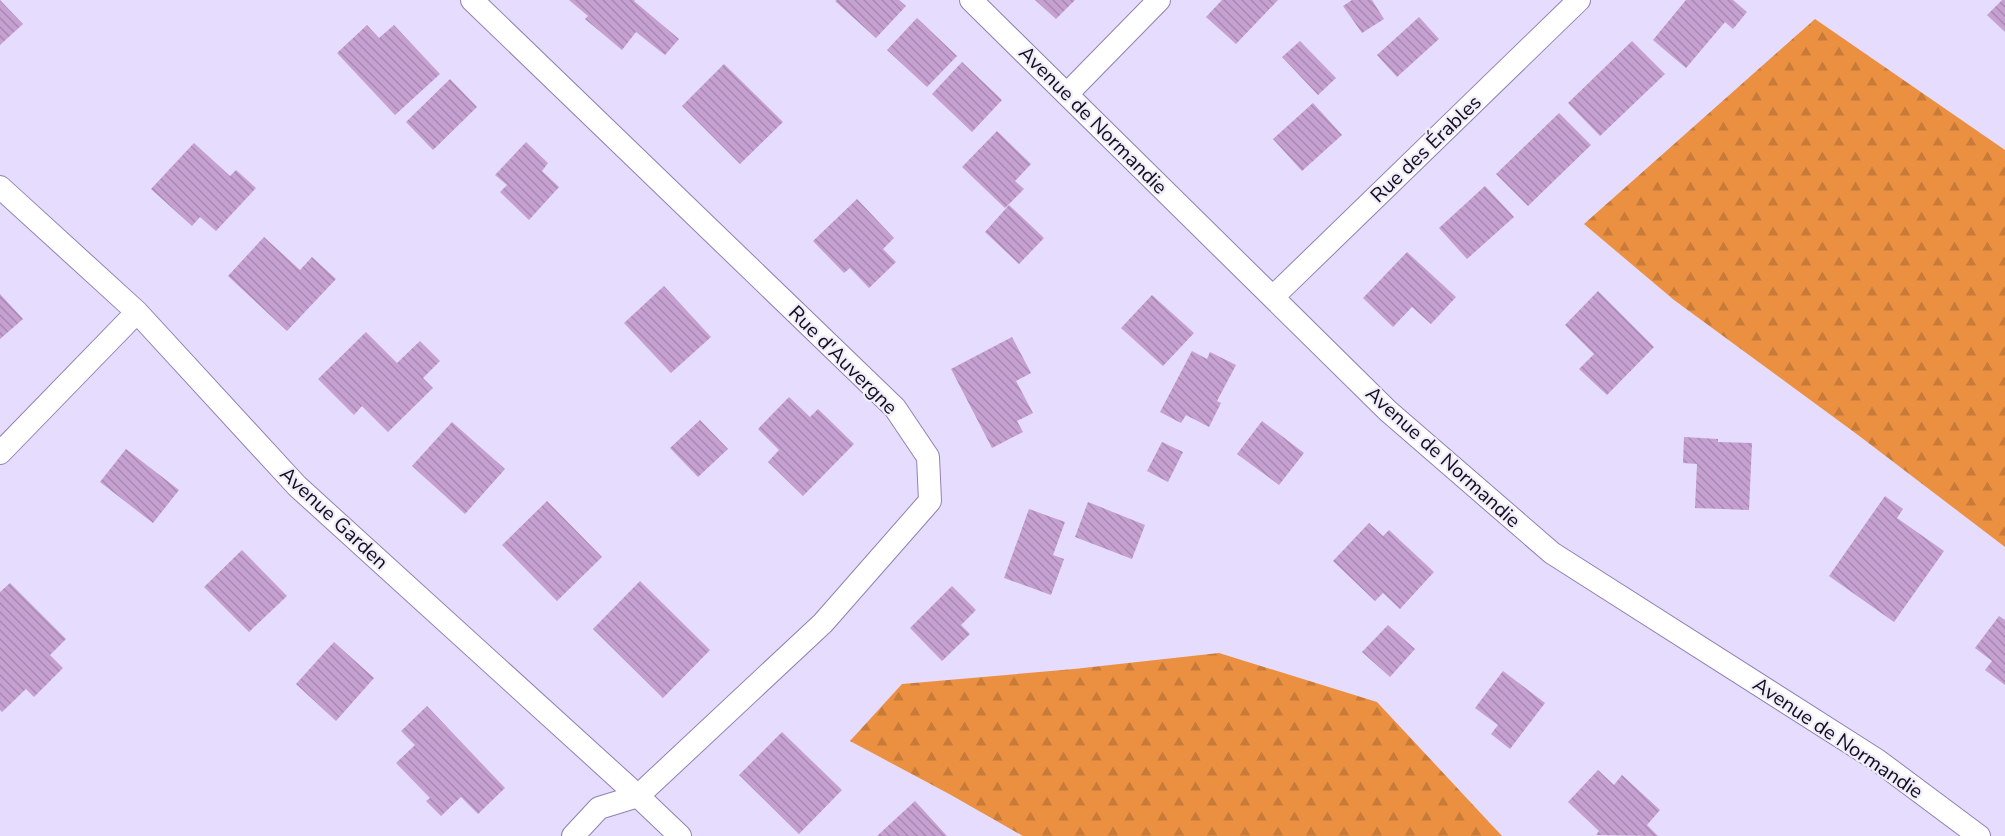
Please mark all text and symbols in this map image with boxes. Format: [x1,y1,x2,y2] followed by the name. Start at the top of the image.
[1013,40,1173,200] street label: Avenue de Normandie
[1365,89,1487,209] street label: Rue des Érables
[783,300,903,420] street label: Rue d'Auvergne
[1360,380,1526,534] street label: Avenue de Normandie
[274,461,394,575] street label: Avenue Garden
[1748,671,1928,805] street label: Avenue de Normandie

